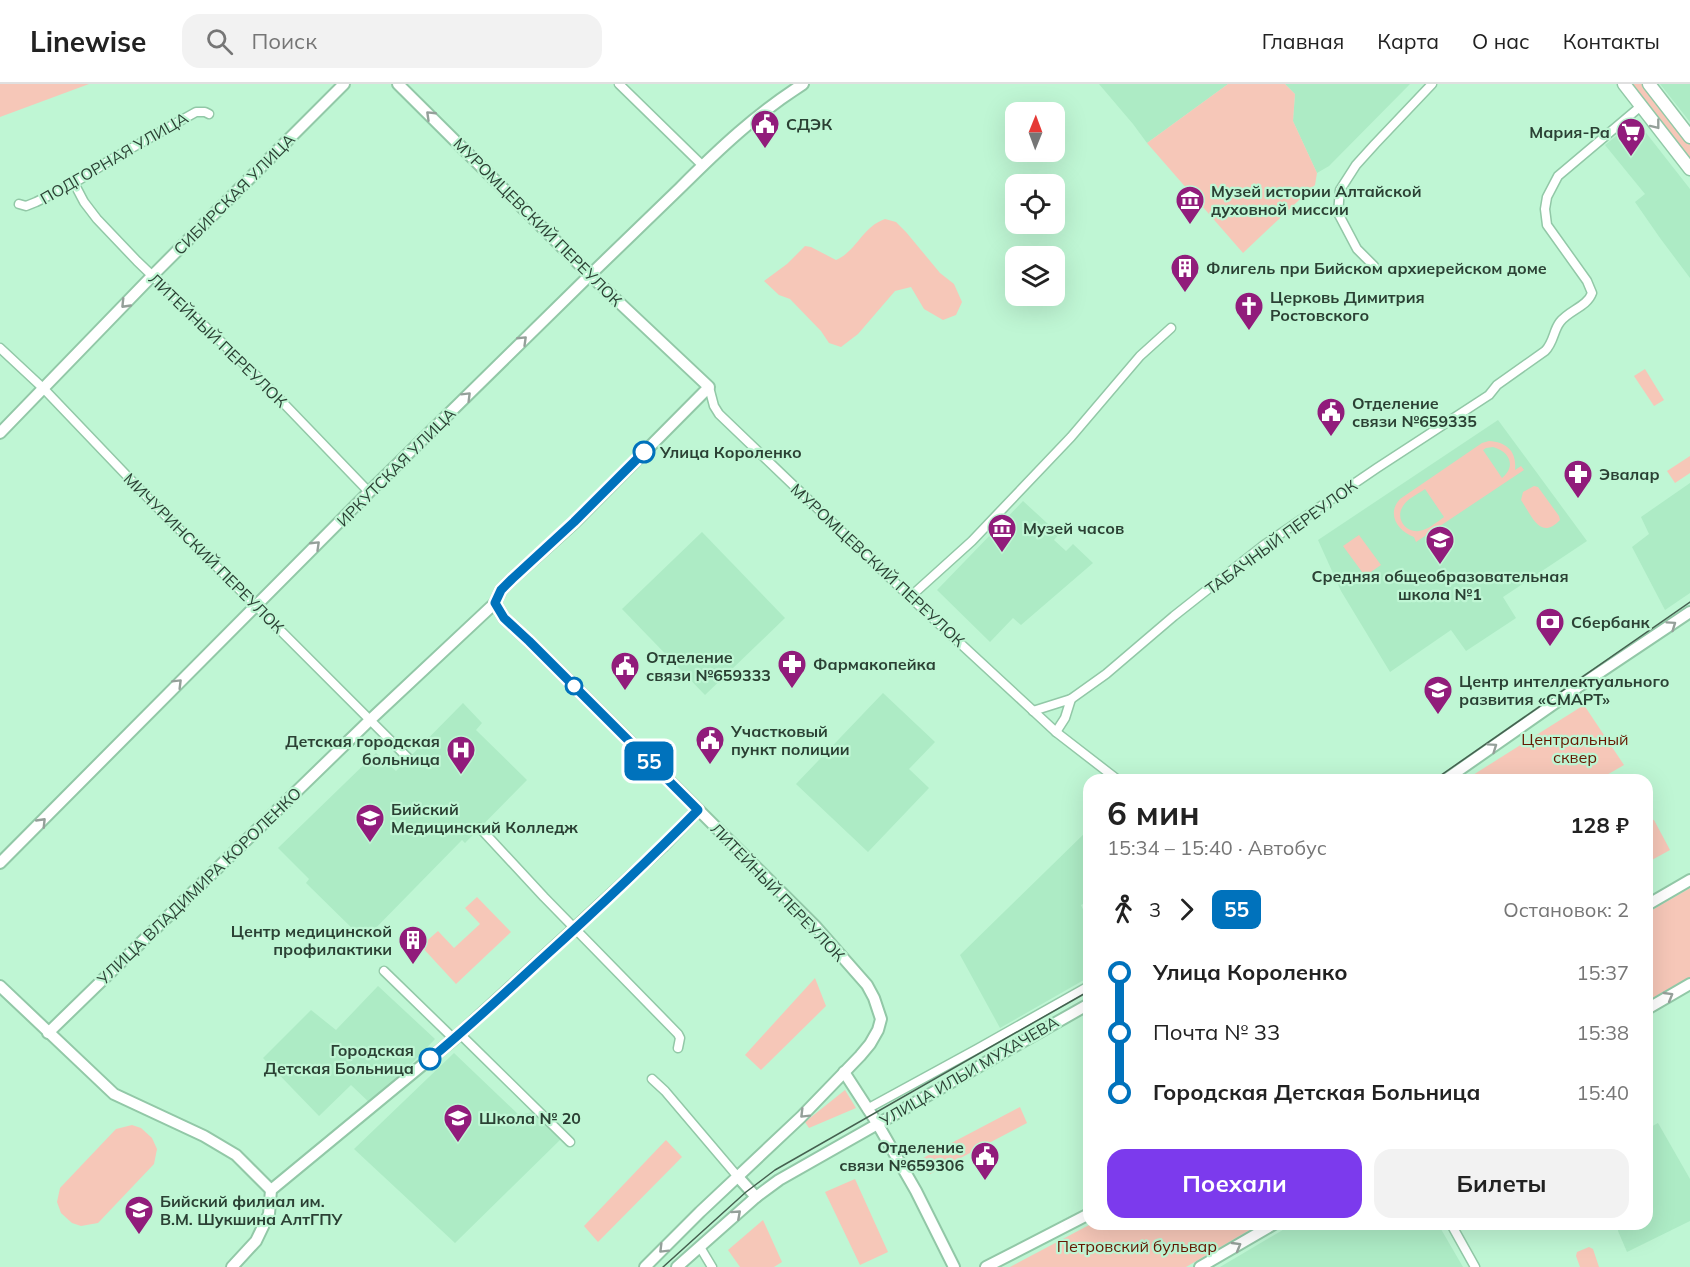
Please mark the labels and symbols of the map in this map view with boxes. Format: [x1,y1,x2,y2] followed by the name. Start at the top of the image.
[1005,102,1065,162] north arrow
[37,107,192,208] street label: ПОДГОРНАЯ УЛИЦА
[749,108,781,150] public building icon: СДЭК
[427,111,438,122] one-way arrow
[786,114,832,134] place label: СДЭК
[1615,116,1647,158] supermarket icon: Мария-Ра
[1649,119,1660,130] one-way arrow
[1529,122,1610,142] place label: Мария-Ра
[169,129,299,259] street label: СИБИРСКАЯ УЛИЦА
[449,133,627,311] street label: МУРОМЦЕВСКИЙ ПЕРЕУЛОК
[1211,181,1422,219] place label: Музей истории Алтайской духовной миссии
[1174,184,1206,226] museum icon: Музей истории Алтайской духовной миссии
[1169,252,1201,294] building icon: Флигель при Бийском архиерейском доме
[1206,258,1547,278] place label: Флигель при Бийском архиерейском доме
[145,269,292,412] street label: ЛИТЕЙНЫЙ ПЕРЕУЛОК
[1270,287,1425,325] place label: Церковь Димитрия Ростовского
[1233,290,1265,332] church icon: Церковь Димитрия Ростовского
[121,298,132,308] one-way arrow
[517,336,527,347] one-way arrow
[459,392,470,403] one-way arrow
[1352,393,1477,431] place label: Отделение связи №659335
[1315,396,1347,438] public building icon: Отделение связи №659335
[332,403,460,531] street label: ИРКУТСКАЯ УЛИЦА
[633,441,655,463] marker: Улица Короленко
[659,442,802,462] place label: Улица Короленко
[1562,458,1594,500] pharmacy icon: Эвалар
[1599,464,1660,484] place label: Эвалар
[120,469,289,638] street label: МИЧУРИНСКИЙ ПЕРЕУЛОК
[1201,475,1361,599] street label: ТАБАЧНЫЙ ПЕРЕУЛОК
[787,479,969,651] street label: МУРОМЦЕВСКИЙ ПЕРЕУЛОК
[986,512,1018,554] museum icon: Музей часов
[1023,518,1124,538] place label: Музей часов
[1424,524,1456,566] school or university icon: Средняя общеобразовательная школа №1
[309,542,320,553] one-way arrow
[1311,566,1569,604] place label: Средняя общеобразовательная школа №1
[1534,606,1566,648] bank icon: Сбербанк
[1571,612,1651,632] place label: Сбербанк
[1665,621,1676,632] one-way arrow
[646,647,771,685] place label: Отделение связи №659333
[776,648,808,690] pharmacy icon: Фармакопейка
[609,650,641,692] public building icon: Отделение связи №659333
[813,654,936,674] place label: Фармакопейка
[1459,671,1670,709] place label: Центр интеллектуального развития «СМАРТ»
[1422,674,1454,716] school or university icon: Центр интеллектуального развития «СМАРТ»
[565,677,583,695] unlabelled marker
[171,679,182,689] one-way arrow
[730,721,850,759] place label: Участковый пункт полиции
[694,724,726,766] public building icon: Участковый пункт полиции
[1521,729,1629,767] park label: Центральный сквер
[285,731,440,769] place label: Детская городская больница
[445,734,477,776] hospital icon: Детская городская больница
[622,742,676,780] line badge: 55
[1487,743,1498,754] one-way arrow
[92,783,305,990] street label: УЛИЦА ВЛАДИМИРА КОРОЛЕНКО
[391,799,578,837] place label: Бийский Медицинский Колледж
[354,802,386,844] school or university icon: Бийский Медицинский Колледж
[34,819,45,830] one-way arrow
[707,819,850,966] street label: ЛИТЕЙНЫЙ ПЕРЕУЛОК
[231,921,392,959] place label: Центр медицинской профилактики
[397,924,429,966] building icon: Центр медицинской профилактики
[1662,992,1673,1004] one-way arrow
[875,1011,1062,1131] street label: УЛИЦА ИЛЬИ МУХАЧЕВА
[264,1040,414,1078] place label: Городская Детская Больница
[419,1048,441,1070] marker: Городская Детская Больница
[442,1102,474,1144] school or university icon: Школа № 20
[800,1106,811,1117] one-way arrow
[479,1108,581,1128] place label: Школа № 20
[839,1137,964,1175] place label: Отделение связи №659306
[969,1140,1001,1182] public building icon: Отделение связи №659306
[160,1191,344,1229] place label: Бийский филиал им. В.М. Шукшина АлтГПУ
[123,1194,155,1236] school or university icon: Бийский филиал им. В.М. Шукшина АлтГПУ
[730,1210,740,1221] one-way arrow
[1057,1236,1217,1256] park label: Петровский бульвар
[1231,1241,1241,1253] one-way arrow
[660,1242,670,1253] one-way arrow

